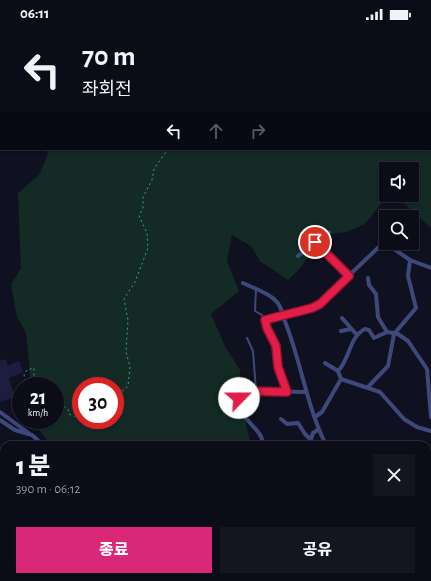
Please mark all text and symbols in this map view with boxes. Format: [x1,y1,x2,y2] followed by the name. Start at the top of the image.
[20,6,49,21] text: 06:11
[82,43,136,71] text: 70 m
[16,44,68,96] icon: left
[82,81,132,99] text: 좌회전
[163,120,185,142] icon: left
[205,120,227,142] icon: ahead
[247,120,269,142] icon: right
[379,162,419,250] map controls
[379,162,419,202] button: sound
[379,210,419,250] button: search
[298,225,332,259] pin
[304,231,326,253] icon: arrive
[72,377,124,429] speed limit sign: 30
[218,377,260,419] position arrow
[30,388,46,408] text: 21
[28,408,48,418] text: km/h
[373,454,415,496] button: close
[16,455,50,479] text: 1 분
[16,483,80,496] text: 390 m · 06:12
[16,527,212,573] button: 종료
[220,527,415,573] button: 공유

